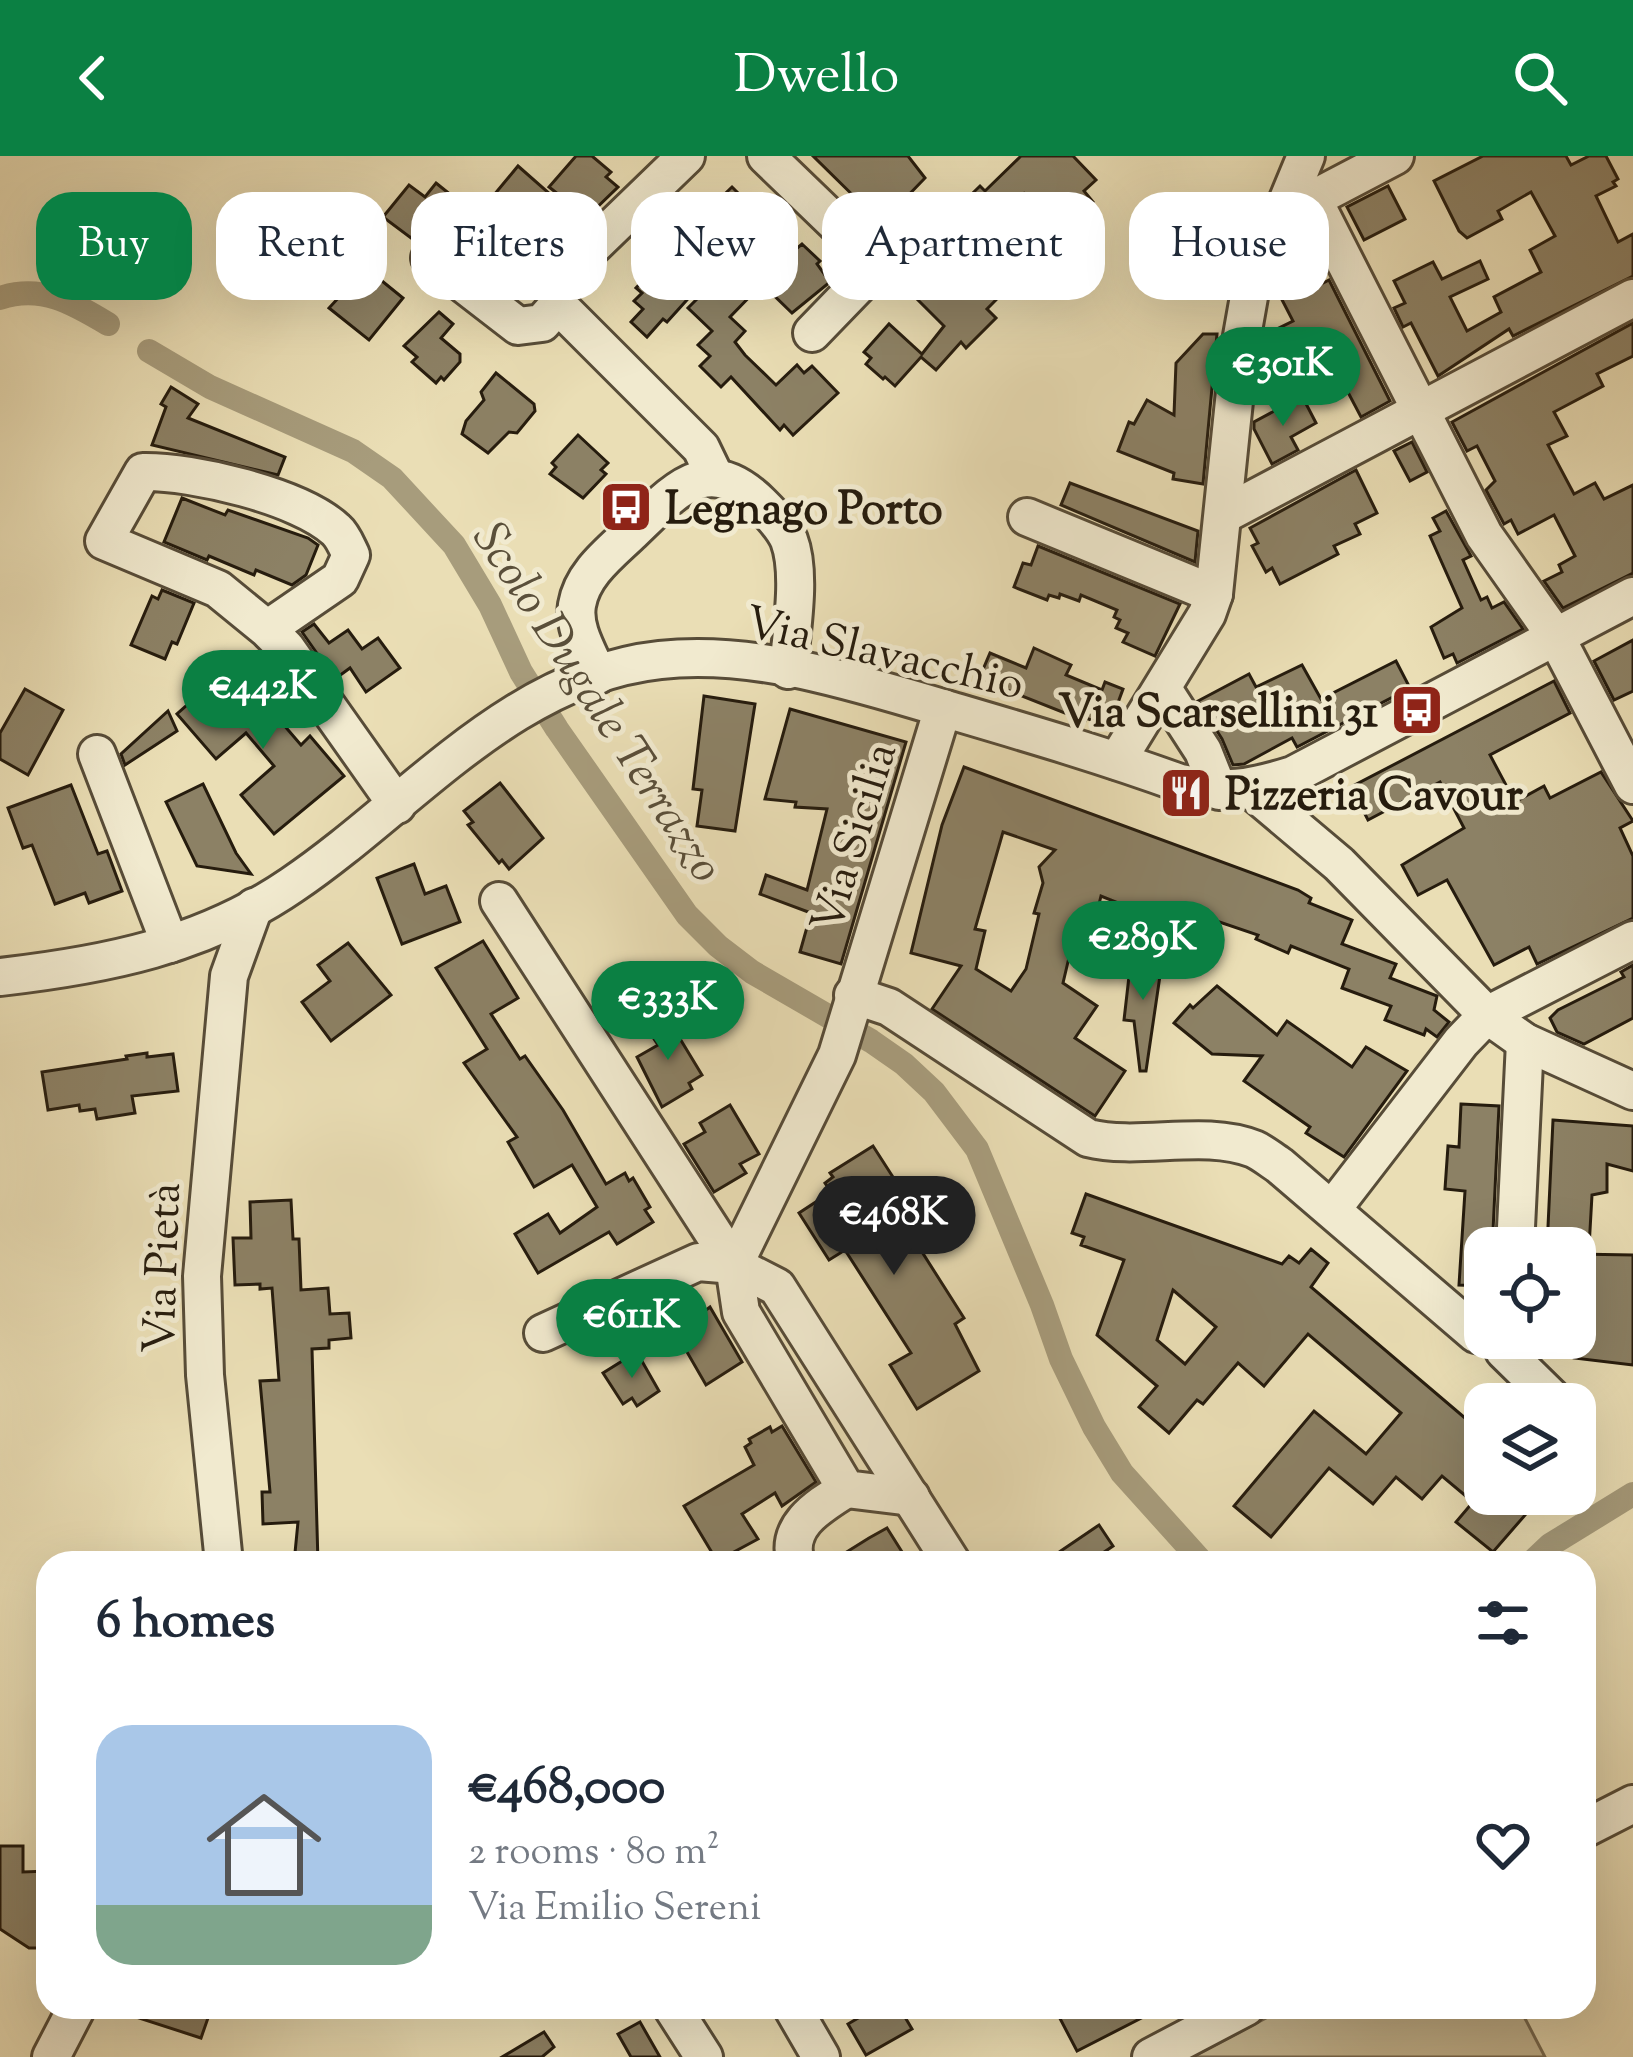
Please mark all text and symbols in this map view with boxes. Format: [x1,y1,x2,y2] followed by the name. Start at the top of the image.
[734,39,899,117] text: Dwello
[60,45,126,111] icon: back
[1507,45,1573,111] icon: search
[36,192,192,300] chip: Buy
[216,192,387,300] chip: Rent
[411,192,607,300] chip: Filters
[631,192,798,300] chip: New
[822,192,1105,300] chip: Apartment
[1129,192,1329,300] chip: House
[1199,327,1367,429] pin: €301K
[1232,338,1334,394] text: €301K
[598,479,654,535] bus stop icon: Legnago Porto
[665,480,943,545] place label: Legnago Porto
[453,510,738,898] water label: Scolo Dugale Terrazzo
[738,593,1029,720] street label: Via Slavacchio
[179,650,347,752] pin: €442K
[209,661,317,717] text: €442K
[1389,682,1445,738] bus stop icon: Via Scarsellini 31
[1058,683,1379,748] place label: Via Scarsellini 31
[798,736,917,942] street label: Via Sicilia
[1158,765,1214,821] restaurant icon: Pizzeria Cavour
[1225,766,1523,831] place label: Pizzeria Cavour
[1059,901,1227,1003] pin: €289K
[1089,912,1197,968] text: €289K
[584,961,752,1063] pin: €333K
[618,972,718,1028] text: €333K
[810,1176,978,1278] pin: €468K
[130,1182,201,1355] street label: Via Pietà
[840,1187,948,1243] text: €468K
[1464,1227,1596,1515] map controls
[1464,1227,1596,1359] button: locate
[548,1279,716,1381] pin: €611K
[583,1290,681,1346] text: €611K
[1464,1383,1596,1515] button: layers
[96,1587,275,1660] text: 6 homes
[1470,1590,1536,1656] icon: filters
[468,1753,665,1826] text: €468,000
[192,1773,336,1917] icon: home
[1470,1812,1536,1878] icon: heart
[468,1826,720,1882] text: 2 rooms · 80 m²
[468,1882,761,1938] text: Via Emilio Sereni

